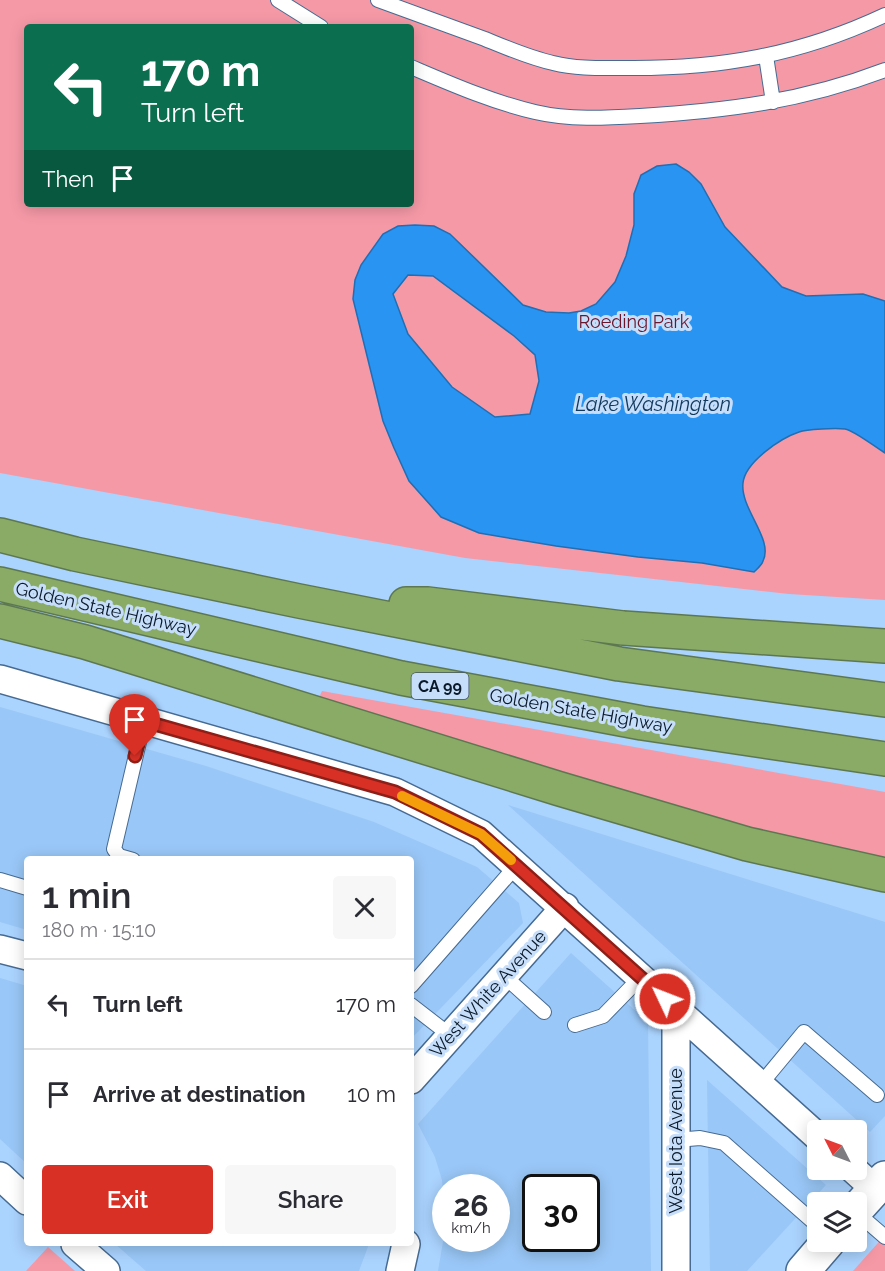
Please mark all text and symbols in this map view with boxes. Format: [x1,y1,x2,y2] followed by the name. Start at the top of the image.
[141,47,260,96] text: 170 m
[42,48,120,126] icon: left
[141,97,244,128] text: Turn left
[106,162,139,195] icon: arrive
[42,166,94,192] text: Then
[579,311,690,332] park label: Roeding Park
[575,392,731,416] water label: Lake Washington
[14,577,199,640] street label: Golden State Highway
[412,673,468,699] road number: CA 99
[488,684,674,737] street label: Golden State Highway
[109,694,160,756] pin
[118,703,151,736] icon: arrive
[42,874,131,916] text: 1 min
[333,876,396,939] button: close
[42,918,156,942] text: 180 m · 15:10
[425,925,551,1062] street label: West White Avenue
[633,967,697,1031] position arrow
[42,988,75,1021] icon: left
[93,991,183,1017] text: Turn left
[336,991,396,1017] text: 170 m
[665,1068,686,1214] street label: West Iota Avenue
[42,1078,75,1111] icon: arrive
[93,1081,306,1107] text: Arrive at destination
[347,1081,396,1107] text: 10 m
[807,1120,867,1180] north arrow
[807,1120,867,1252] map controls
[42,1165,213,1234] button: Exit
[225,1165,396,1234] button: Share
[522,1174,600,1252] speed limit sign: 30
[453,1188,489,1223] text: 26
[807,1192,867,1252] button: layers
[451,1219,491,1237] text: km/h

